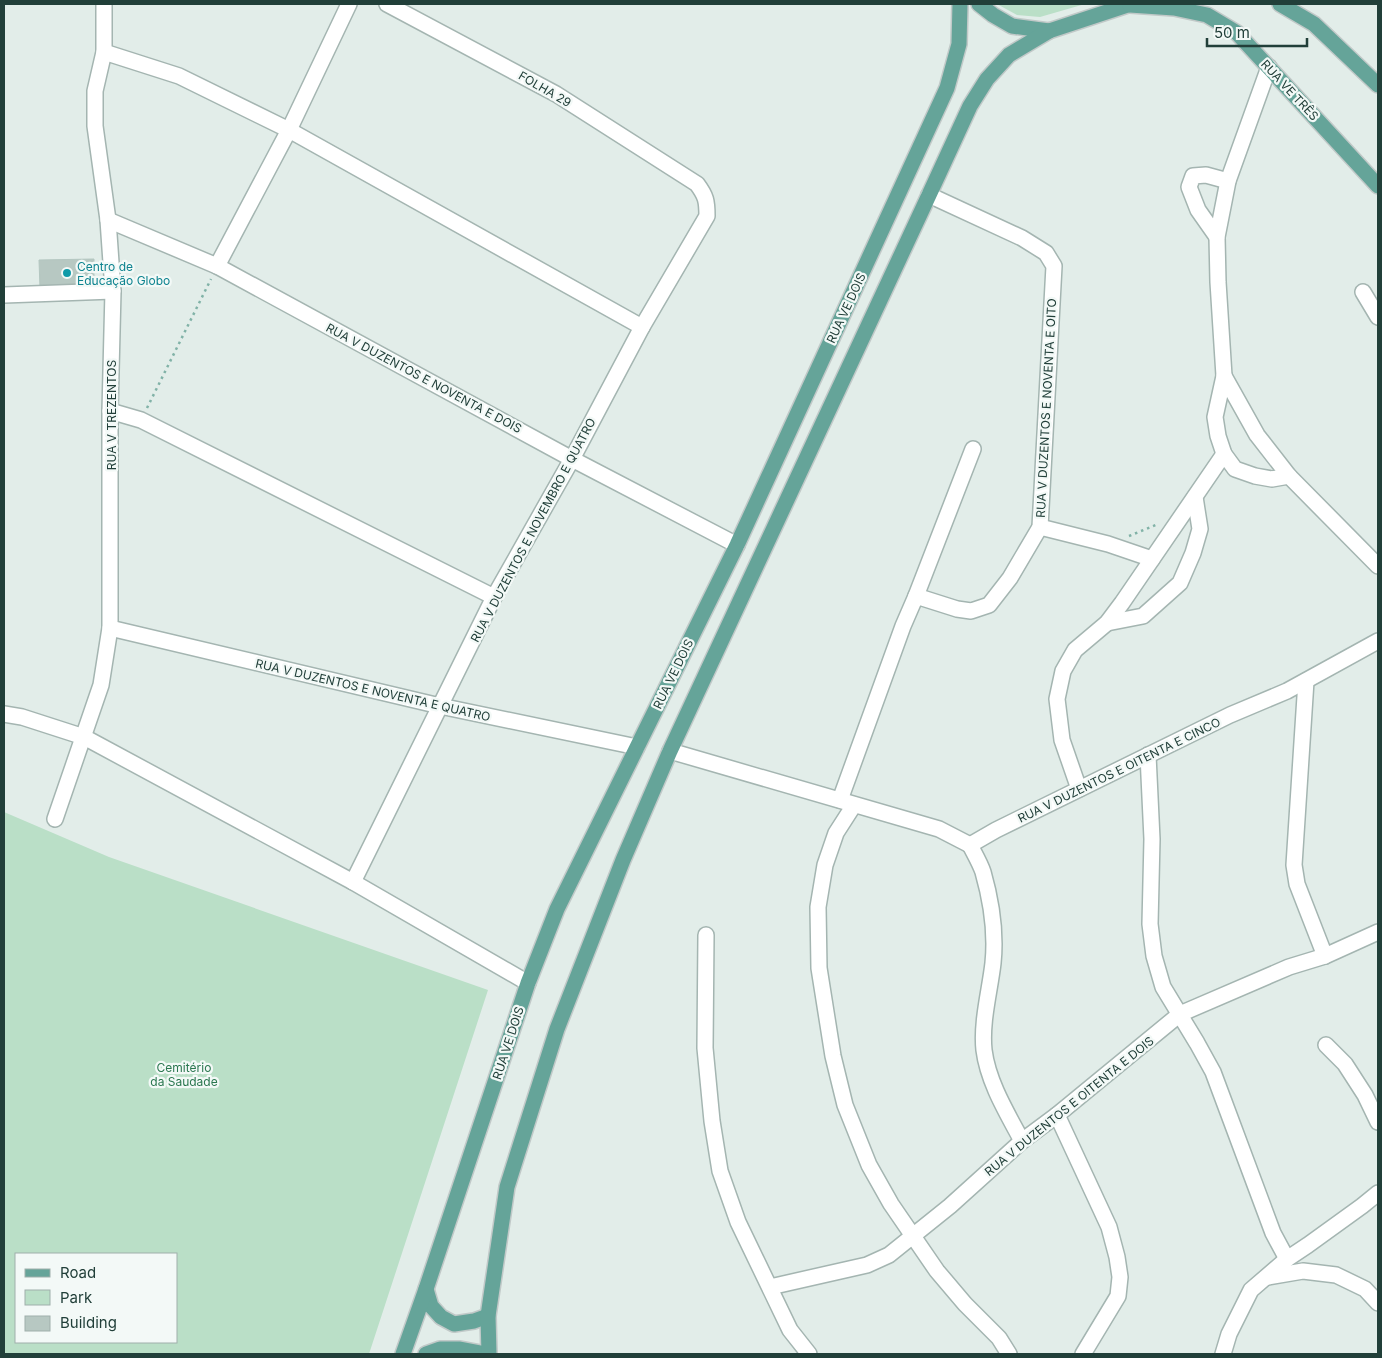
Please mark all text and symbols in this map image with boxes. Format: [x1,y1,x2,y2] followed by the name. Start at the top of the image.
[1207,15,1307,47] scale bar
[1214,23,1250,42] text: 50 m
[1258,57,1322,124] street label: RUA VE TRÊS
[516,68,574,110] street label: FOLHA 29
[77,259,170,288] place label: Centro de Educação Globo
[61,267,73,279] marker: Centro de Educação Globo
[823,270,869,345] street label: RUA VE DOIS
[1033,298,1059,518] street label: RUA V DUZENTOS E NOVENTA E OITO
[324,320,525,436] street label: RUA V DUZENTOS E NOVENTA E DOIS
[104,359,119,470] street label: RUA V TREZENTOS
[467,415,599,645] street label: RUA V DUZENTOS E NOVEMBRO E QUATRO
[650,636,696,711] street label: RUA VE DOIS
[254,656,492,724] street label: RUA V DUZENTOS E NOVENTA E QUATRO
[1015,714,1223,826] street label: RUA V DUZENTOS E OITENTA E CINCO
[489,1004,527,1081] street label: RUA VE DOIS
[981,1033,1157,1179] street label: RUA V DUZENTOS E OITENTA E DOIS
[150,1060,218,1089] park label: Cemitério da Saudade
[15,1253,178,1343] legend
[60,1263,96,1282] text: Road
[60,1288,93,1307] text: Park
[60,1313,117,1332] text: Building

